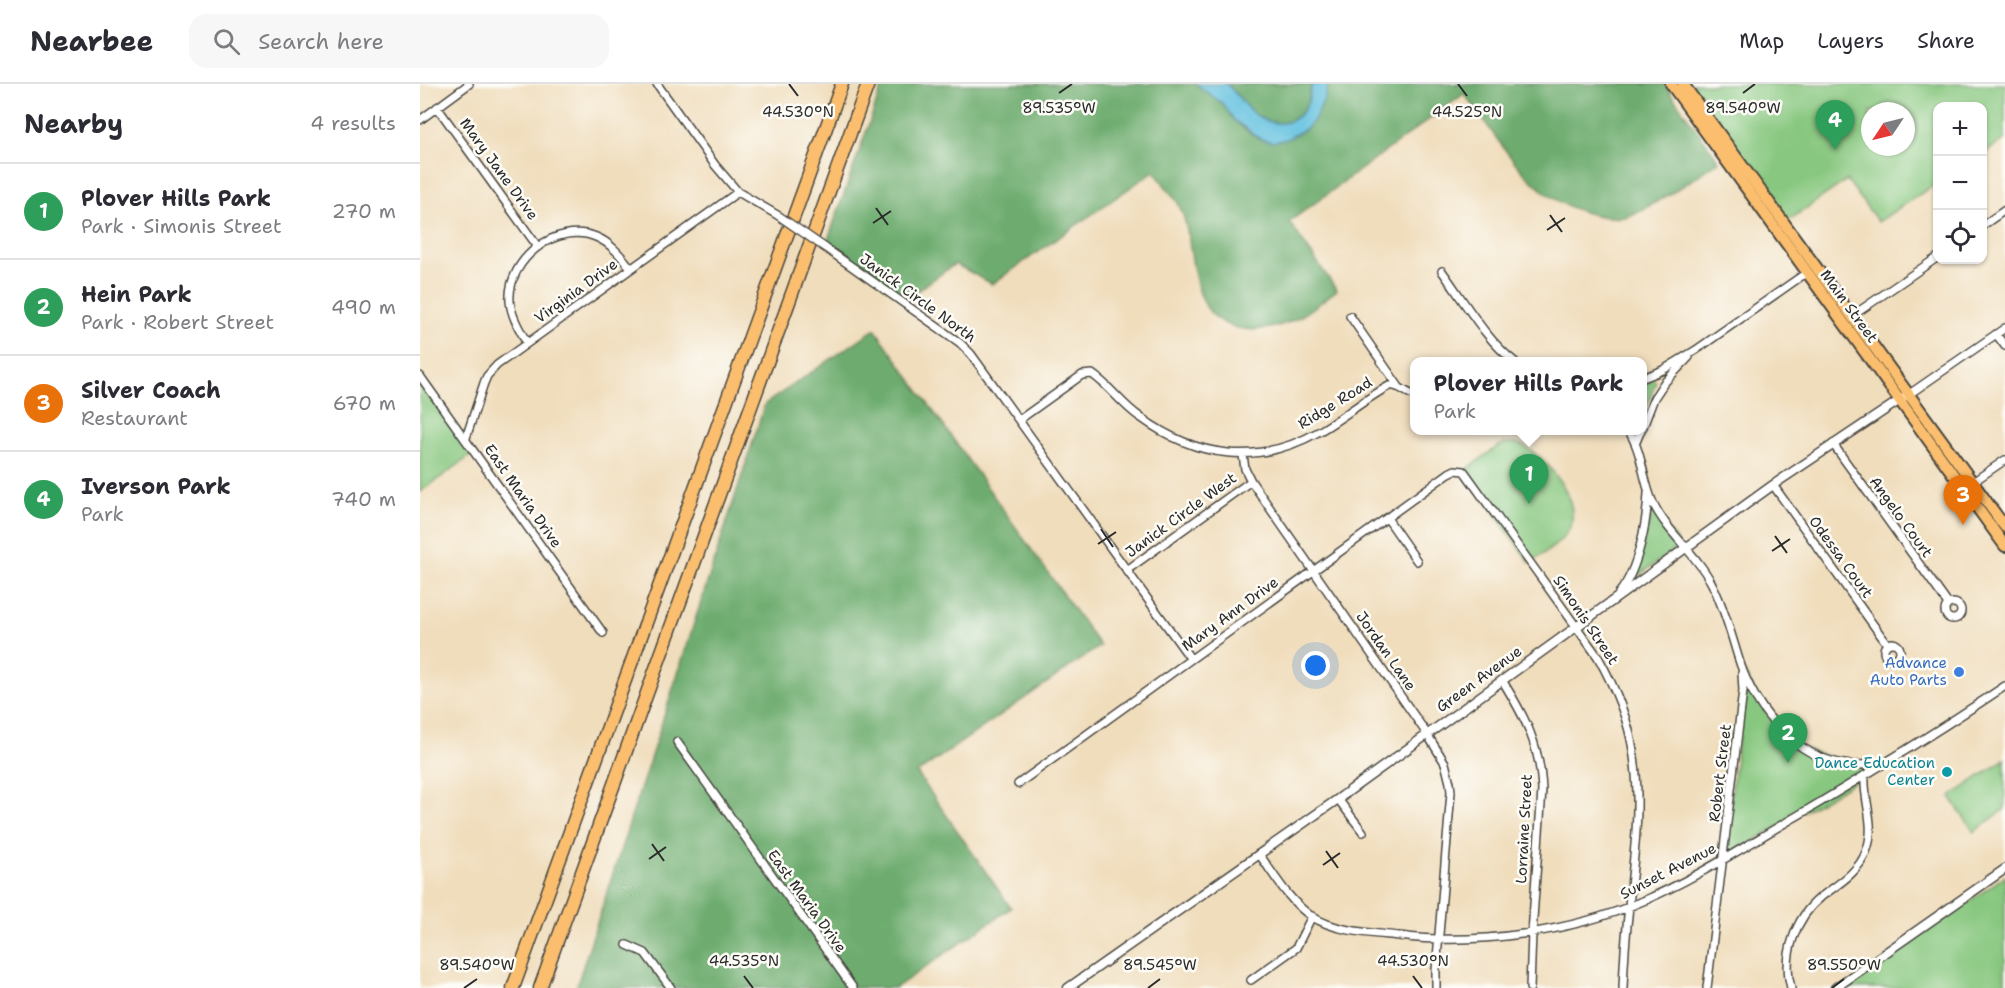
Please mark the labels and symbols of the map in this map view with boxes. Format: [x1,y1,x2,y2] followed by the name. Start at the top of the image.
[1022,98,1096,118] text: 89.535°W
[1705,98,1781,118] text: 89.540°W
[1816,100,1854,150] pin: 4
[762,102,834,122] text: 44.530°N
[1432,102,1502,122] text: 44.525°N
[1861,102,1915,156] north arrow
[455,114,543,224] street label: Mary Jane Drive
[856,249,980,347] street label: Janick Circle North
[531,254,621,328] street label: Virginia Drive
[1816,265,1882,347] street label: Main Street
[1294,372,1376,434] street label: Ridge Road
[480,440,566,552] street label: East Maria Drive
[1510,454,1548,504] pin: 1
[1121,468,1241,562] street label: Janick Circle West
[1865,472,1937,562] street label: Angelo Court
[1944,476,1982,525] pin: 3
[1804,512,1878,602] street label: Odessa Court
[1549,571,1623,669] street label: Simonis Street
[1178,572,1282,656] street label: Mary Ann Drive
[1351,607,1421,695] street label: Jordan Lane
[1432,641,1526,717] street label: Green Avenue
[1301,651,1330,680] your location
[1870,653,1947,690] place label: Advance Auto Parts
[1952,665,1966,679] marker: Advance Auto Parts
[1768,714,1808,763] pin: 2
[1704,723,1736,823] street label: Robert Street
[1814,753,1935,790] place label: Dance Education Center
[1940,765,1954,779] marker: Dance Education Center
[1511,774,1537,884] street label: Lorraine Street
[1616,838,1720,904] street label: Sunset Avenue
[763,846,851,956] street label: East Maria Drive
[709,951,779,971] text: 44.535°N
[1377,951,1449,971] text: 44.530°N
[439,955,515,975] text: 89.540°W
[1123,955,1197,975] text: 89.545°W
[1807,955,1881,975] text: 89.550°W

